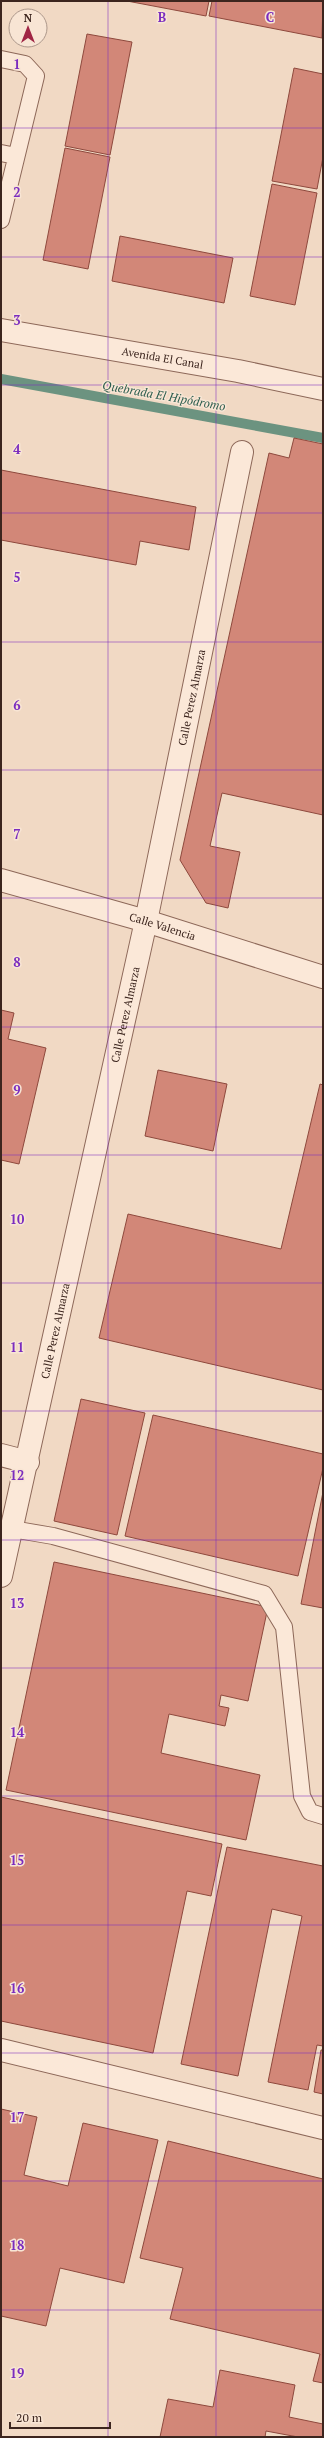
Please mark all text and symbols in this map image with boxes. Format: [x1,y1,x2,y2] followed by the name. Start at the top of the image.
[8,8,48,48] north arrow
[158,8,166,26] text: B
[266,8,274,26] text: C
[24,11,33,25] text: N
[13,55,21,73] text: 1
[13,183,21,201] text: 2
[13,311,21,329] text: 3
[121,344,204,372] street label: Avenida El Canal
[101,377,227,414] water label: Quebrada El Hipódromo
[13,440,21,458] text: 4
[13,568,21,586] text: 5
[175,648,209,747] street label: Calle Perez Almarza
[13,696,21,714] text: 6
[13,825,21,843] text: 7
[128,910,198,943] street label: Calle Valencia
[13,953,21,971] text: 8
[108,965,143,1064] street label: Calle Perez Almarza
[13,1081,21,1099] text: 9
[10,1210,25,1228] text: 10
[38,1281,73,1380] street label: Calle Perez Almarza
[10,1338,24,1356] text: 11
[10,1466,24,1484] text: 12
[10,1594,24,1612] text: 13
[10,1723,25,1741] text: 14
[10,1851,24,1869] text: 15
[10,1979,24,1997] text: 16
[10,2108,24,2126] text: 17
[10,2236,24,2254] text: 18
[10,2364,24,2382] text: 19
[10,2404,110,2430] scale bar
[16,2410,43,2425] text: 20 m

